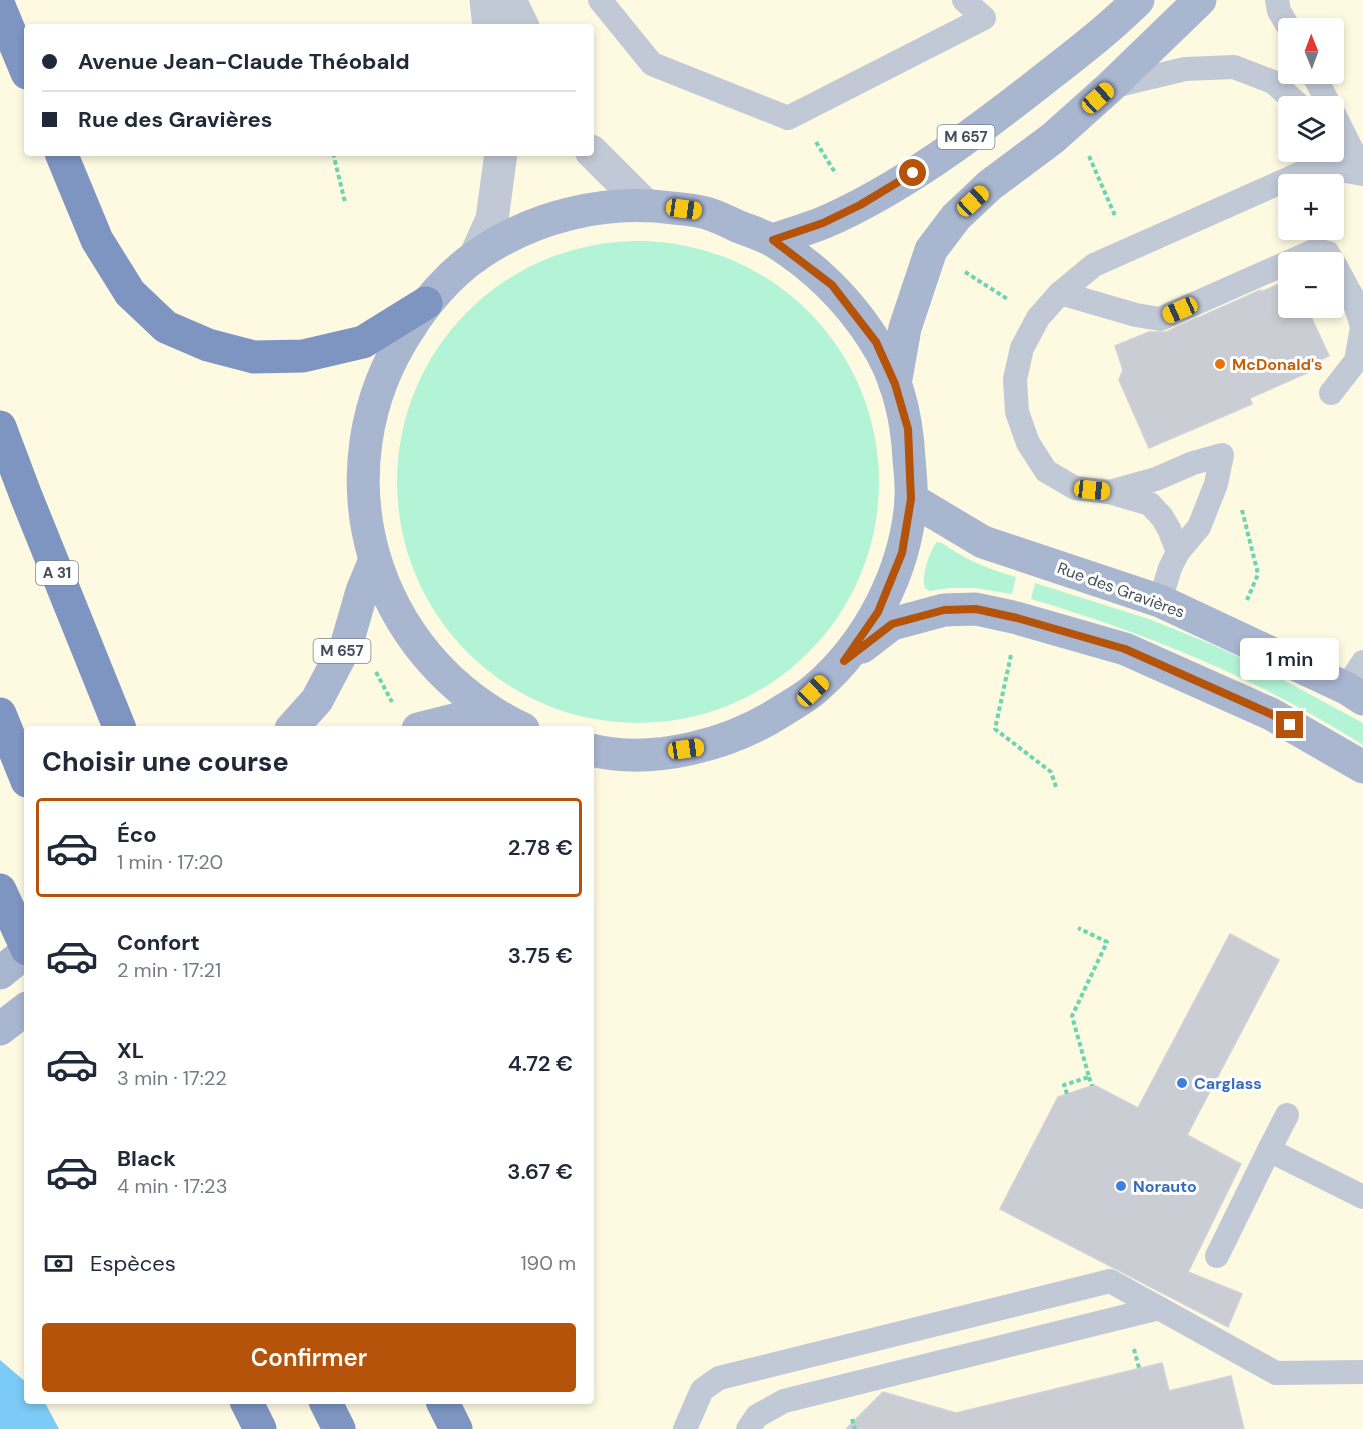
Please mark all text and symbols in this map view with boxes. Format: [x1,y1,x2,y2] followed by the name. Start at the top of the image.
[1278,18,1344,84] north arrow
[1278,18,1344,318] map controls
[78,47,410,76] text: Avenue Jean-Claude Théobald
[1079,79,1117,117] car
[1278,96,1344,162] button: layers
[78,105,273,134] text: Rue des Gravières
[938,125,994,149] road number: M 657
[899,159,926,186] route start
[1278,174,1344,240] button: +
[954,182,992,220] car
[665,198,703,220] car
[1278,252,1344,318] button: −
[1160,294,1200,326] car
[1232,354,1323,375] place label: McDonald's
[1213,357,1227,371] marker: McDonald's
[1073,479,1111,501] car
[1054,557,1188,623] street label: Rue des Gravières
[36,561,78,585] road number: A 31
[1240,638,1340,680] callout: 1 min
[314,639,370,663] road number: M 657
[1266,646,1313,672] text: 1 min
[794,672,832,710] car
[1276,711,1303,738] route end
[667,738,705,760] car
[42,744,289,779] text: Choisir une course
[117,820,157,849] text: Éco
[45,821,99,875] icon: car
[508,833,573,862] text: 2.78 €
[117,849,223,875] text: 1 min · 17:20
[117,928,200,957] text: Confort
[45,929,99,983] icon: car
[508,941,573,970] text: 3.75 €
[117,957,221,983] text: 2 min · 17:21
[117,1036,144,1065] text: XL
[45,1037,99,1091] icon: car
[508,1049,573,1078] text: 4.72 €
[117,1065,227,1091] text: 3 min · 17:22
[1194,1073,1262,1094] place label: Carglass
[1175,1076,1189,1090] marker: Carglass
[117,1144,176,1173] text: Black
[45,1145,99,1199] icon: car
[507,1157,573,1186] text: 3.67 €
[117,1173,227,1199] text: 4 min · 17:23
[1133,1176,1197,1197] place label: Norauto
[1114,1179,1128,1193] marker: Norauto
[42,1247,75,1280] icon: cash
[90,1249,176,1278] text: Espèces
[520,1250,576,1276] text: 190 m
[42,1323,576,1392] button: Confirmer

